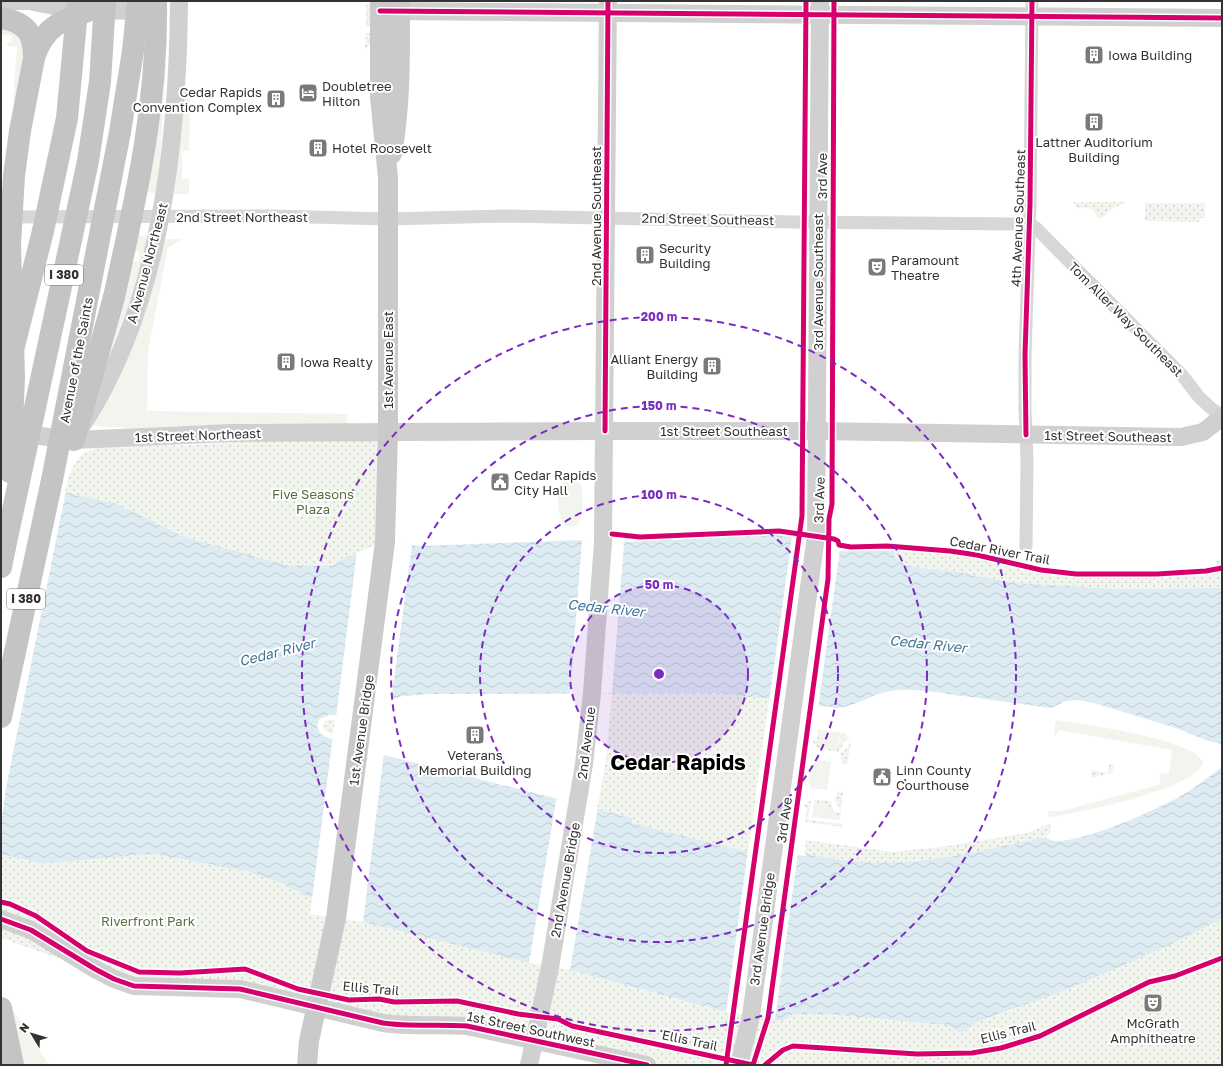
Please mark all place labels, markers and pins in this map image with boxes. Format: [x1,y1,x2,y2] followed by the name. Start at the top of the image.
[1083,44,1105,66] building icon: Iowa Building
[1108,47,1192,63] place label: Iowa Building
[322,78,392,109] place label: Doubletree Hilton
[297,82,319,104] hotel icon: Doubletree Hilton
[133,84,262,115] place label: Cedar Rapids Convention Complex
[265,88,287,110] building icon: Cedar Rapids Convention Complex
[1083,111,1105,133] building icon: Lattner Auditorium Building
[1035,134,1153,165] place label: Lattner Auditorium Building
[307,137,329,159] building icon: Hotel Roosevelt
[332,140,432,156] place label: Hotel Roosevelt
[659,240,712,271] place label: Security Building
[634,244,656,266] building icon: Security Building
[891,252,959,283] place label: Paramount Theatre
[866,256,888,278] theatre icon: Paramount Theatre
[275,351,297,373] building icon: Iowa Realty
[610,351,699,382] place label: Alliant Energy Building
[300,354,374,370] place label: Iowa Realty
[701,355,723,377] building icon: Alliant Energy Building
[514,467,597,498] place label: Cedar Rapids City Hall
[489,471,511,493] public building icon: Cedar Rapids City Hall
[652,667,666,681] centre of rings
[464,724,486,746] building icon: Veterans Memorial Building
[419,747,531,778] place label: Veterans Memorial Building
[896,762,972,793] place label: Linn County Courthouse
[871,766,893,788] public building icon: Linn County Courthouse
[1142,992,1164,1014] theatre icon: McGrath Amphitheatre
[1110,1015,1196,1046] place label: McGrath Amphitheatre

